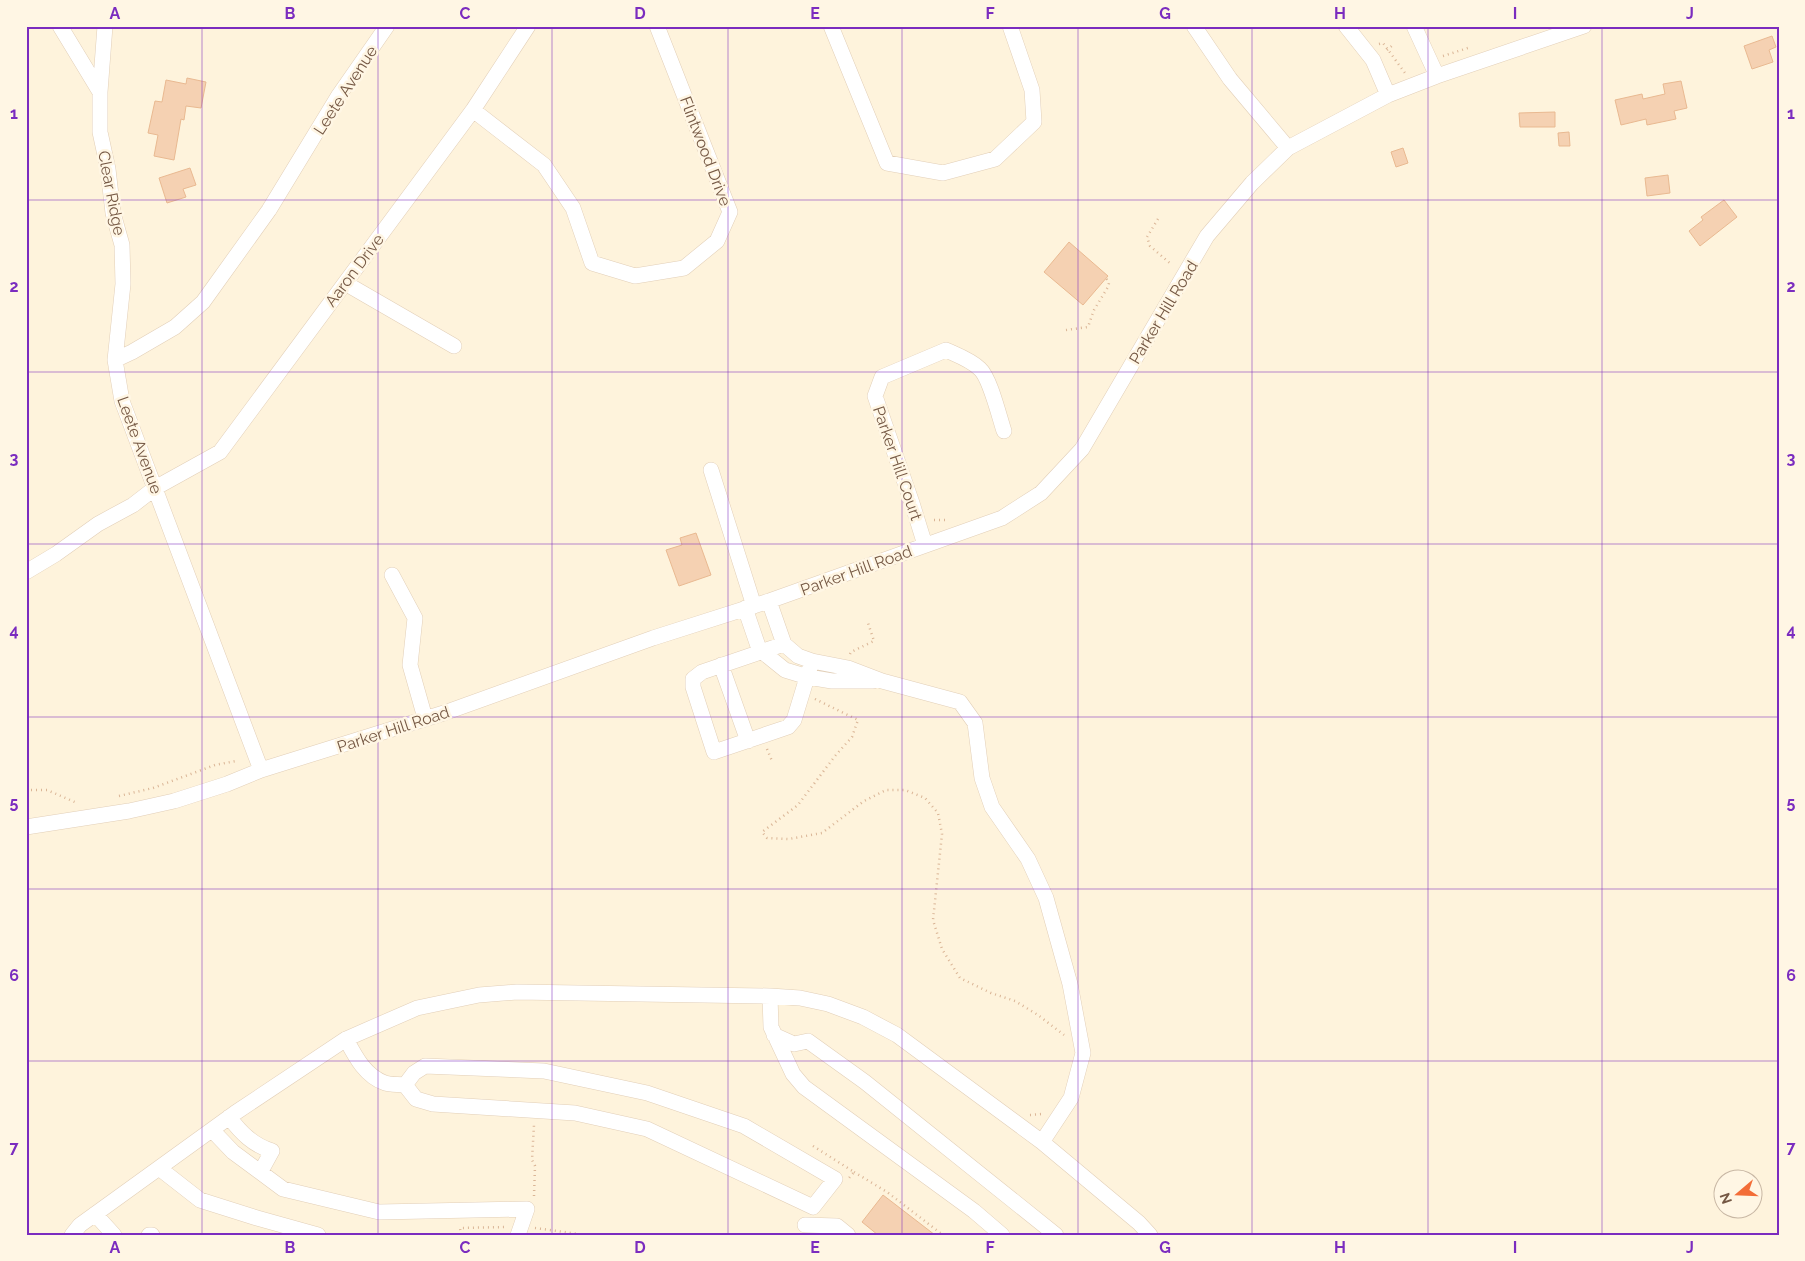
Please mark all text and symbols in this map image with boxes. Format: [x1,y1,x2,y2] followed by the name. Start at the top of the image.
[110,4,121,23] text: A
[285,4,296,23] text: B
[460,4,471,23] text: C
[634,4,646,23] text: D
[810,4,820,23] text: E
[985,4,995,23] text: F
[1159,4,1171,23] text: G
[1334,4,1346,23] text: H
[1513,4,1517,23] text: I
[1686,4,1694,23] text: J
[310,42,381,138] street label: Leete Avenue
[676,94,735,209] street label: Flintwood Drive
[10,104,18,123] text: 1
[1787,104,1795,123] text: 1
[94,149,129,237] street label: Clear Ridge
[321,230,388,310] street label: Aaron Drive
[1125,257,1202,367] street label: Parker Hill Road
[9,277,19,296] text: 2
[1786,277,1796,296] text: 2
[113,394,166,496] street label: Leete Avenue
[869,404,926,523] street label: Parker Hill Court
[10,449,19,468] text: 3
[1787,449,1796,468] text: 3
[798,542,914,599] street label: Parker Hill Road
[9,621,19,640] text: 4
[1786,621,1796,640] text: 4
[335,702,452,757] street label: Parker Hill Road
[10,793,19,812] text: 5
[1787,793,1796,812] text: 5
[9,966,19,985] text: 6
[1786,966,1796,985] text: 6
[10,1138,19,1157] text: 7
[1787,1138,1796,1157] text: 7
[1712,1168,1762,1218] north arrow
[1716,1191,1735,1206] text: N
[110,1238,121,1257] text: A
[285,1238,296,1257] text: B
[460,1238,471,1257] text: C
[634,1238,646,1257] text: D
[810,1238,820,1257] text: E
[985,1238,995,1257] text: F
[1159,1238,1171,1257] text: G
[1334,1238,1346,1257] text: H
[1513,1238,1517,1257] text: I
[1686,1238,1694,1257] text: J

